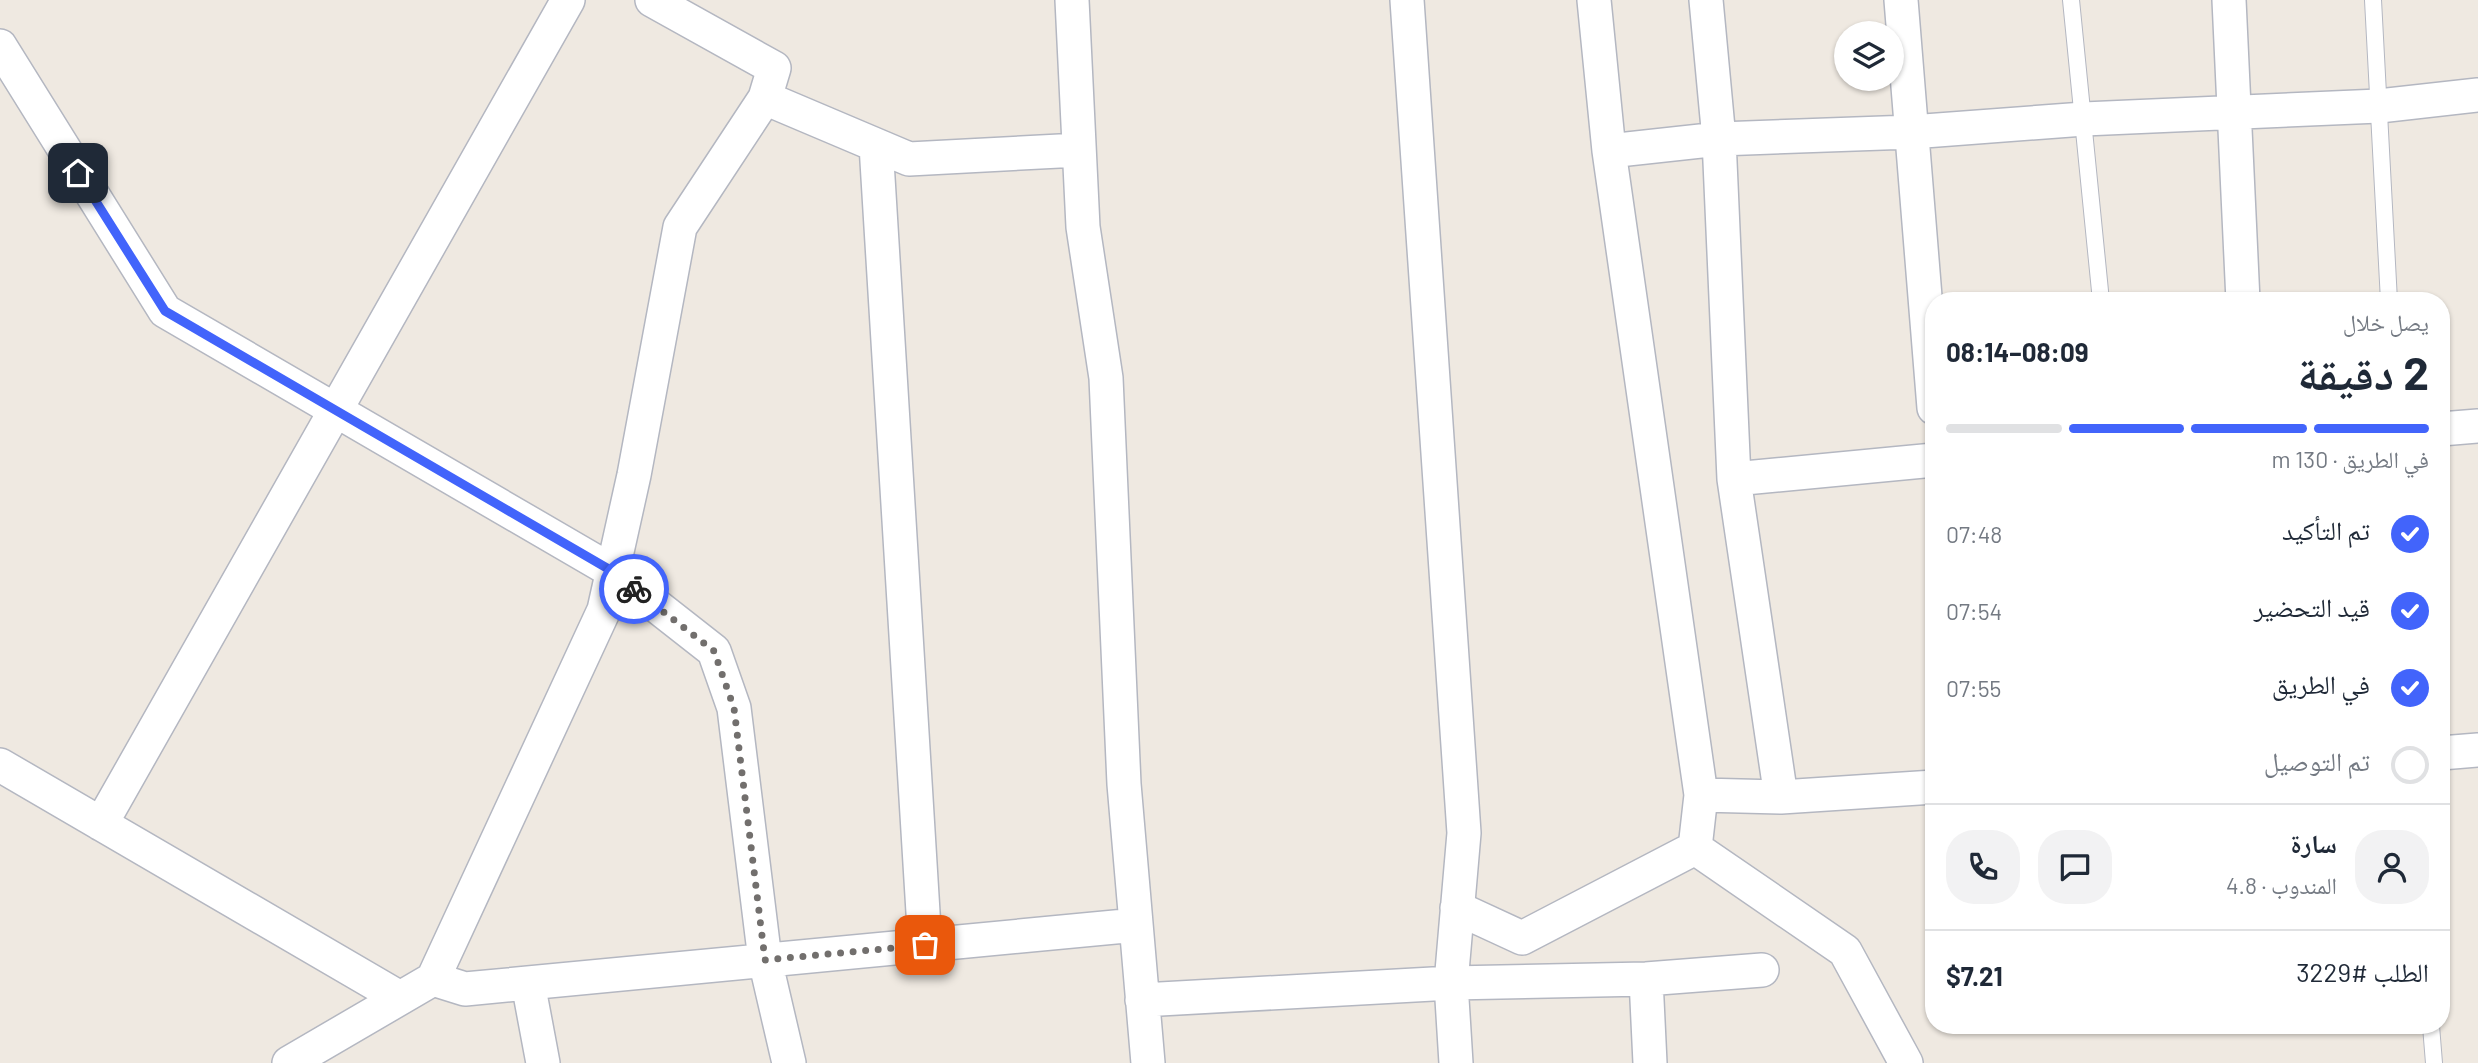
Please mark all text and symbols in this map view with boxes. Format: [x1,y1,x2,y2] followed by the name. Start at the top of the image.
[1834,21,1904,91] map controls
[1834,21,1904,91] button: layers
[48,143,108,203] pin
[59,154,97,192] icon: home
[2343,308,2429,336] text: يصل خلال
[1946,336,2089,367] text: 08:09–08:14
[2297,344,2429,399] text: 2 دقيقة
[2272,445,2429,473] text: في الطريق · 130 m
[2282,514,2370,545] text: تم التأكيد
[2391,515,2429,553] icon: check
[1946,520,2002,548] text: 07:48
[599,554,669,624] courier
[615,570,653,608] icon: bike
[2254,591,2370,622] text: قيد التحضير
[2391,592,2429,630] icon: check
[1946,597,2002,625] text: 07:54
[2272,668,2370,699] text: في الطريق
[2391,669,2429,707] icon: check
[1946,674,2001,702] text: 07:55
[2264,745,2370,776] text: تم التوصيل
[2290,827,2337,858] text: سارة
[1946,830,2020,904] button: phone
[2038,830,2112,904] button: chat
[2355,830,2429,904] button: person
[2226,871,2337,899] text: المندوب · 4.8
[895,915,955,975] pin
[906,926,944,964] icon: bag
[2296,956,2429,987] text: الطلب #3229
[1946,960,2003,991] text: $7.21

